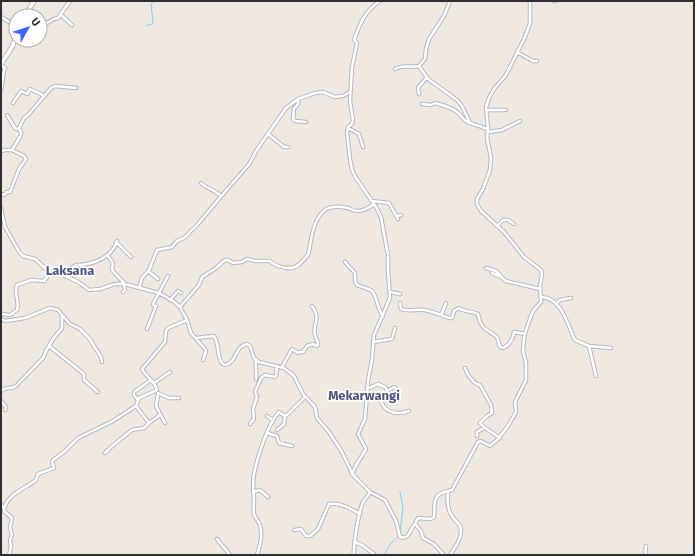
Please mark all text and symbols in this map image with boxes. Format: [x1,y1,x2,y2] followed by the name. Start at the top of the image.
[8,8,48,48] north arrow
[28,15,43,29] text: U
[46,263,94,278] district label: Laksana
[328,388,400,403] district label: Mekarwangi

